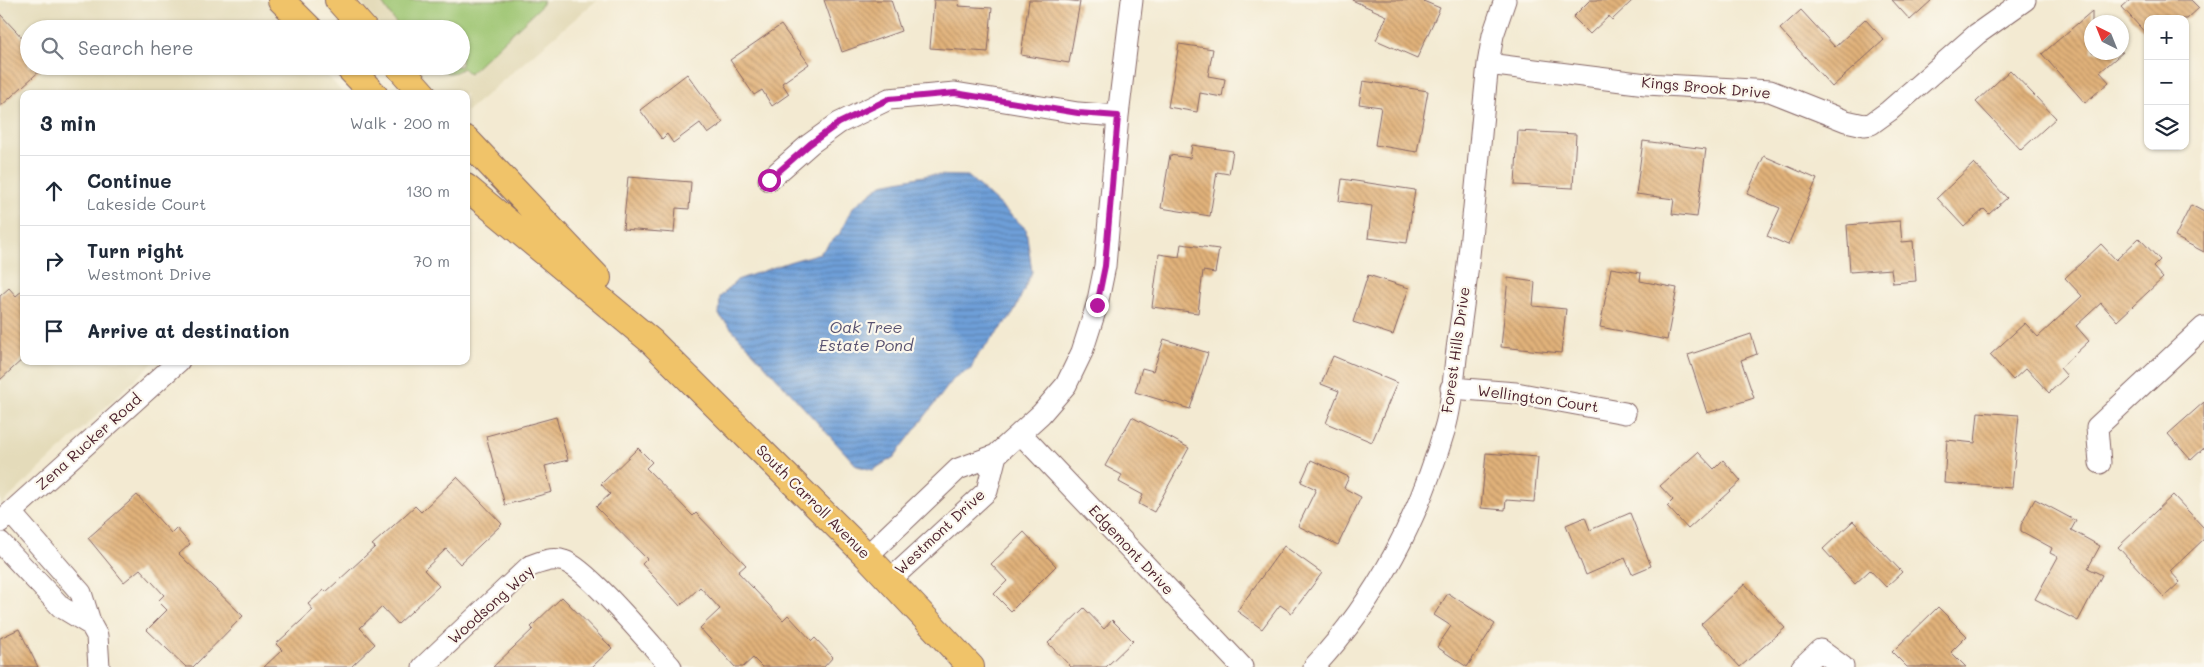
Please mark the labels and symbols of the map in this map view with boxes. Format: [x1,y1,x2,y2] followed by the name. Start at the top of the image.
[2084,15,2129,60] north arrow
[1641,71,1772,103] street label: Kings Brook Drive
[758,169,781,192] route start
[1436,285,1474,414] street label: Forest Hills Drive
[1086,294,1109,317] route end
[819,316,914,355] water label: Oak Tree Estate Pond
[1476,380,1600,416] street label: Wellington Court
[31,389,145,494] street label: Zena Rucker Road
[752,440,875,563] street label: South Carroll Avenue
[890,484,989,578] street label: Westmont Drive
[1085,500,1179,599] street label: Edgemont Drive
[443,560,538,648] street label: Woodsong Way

